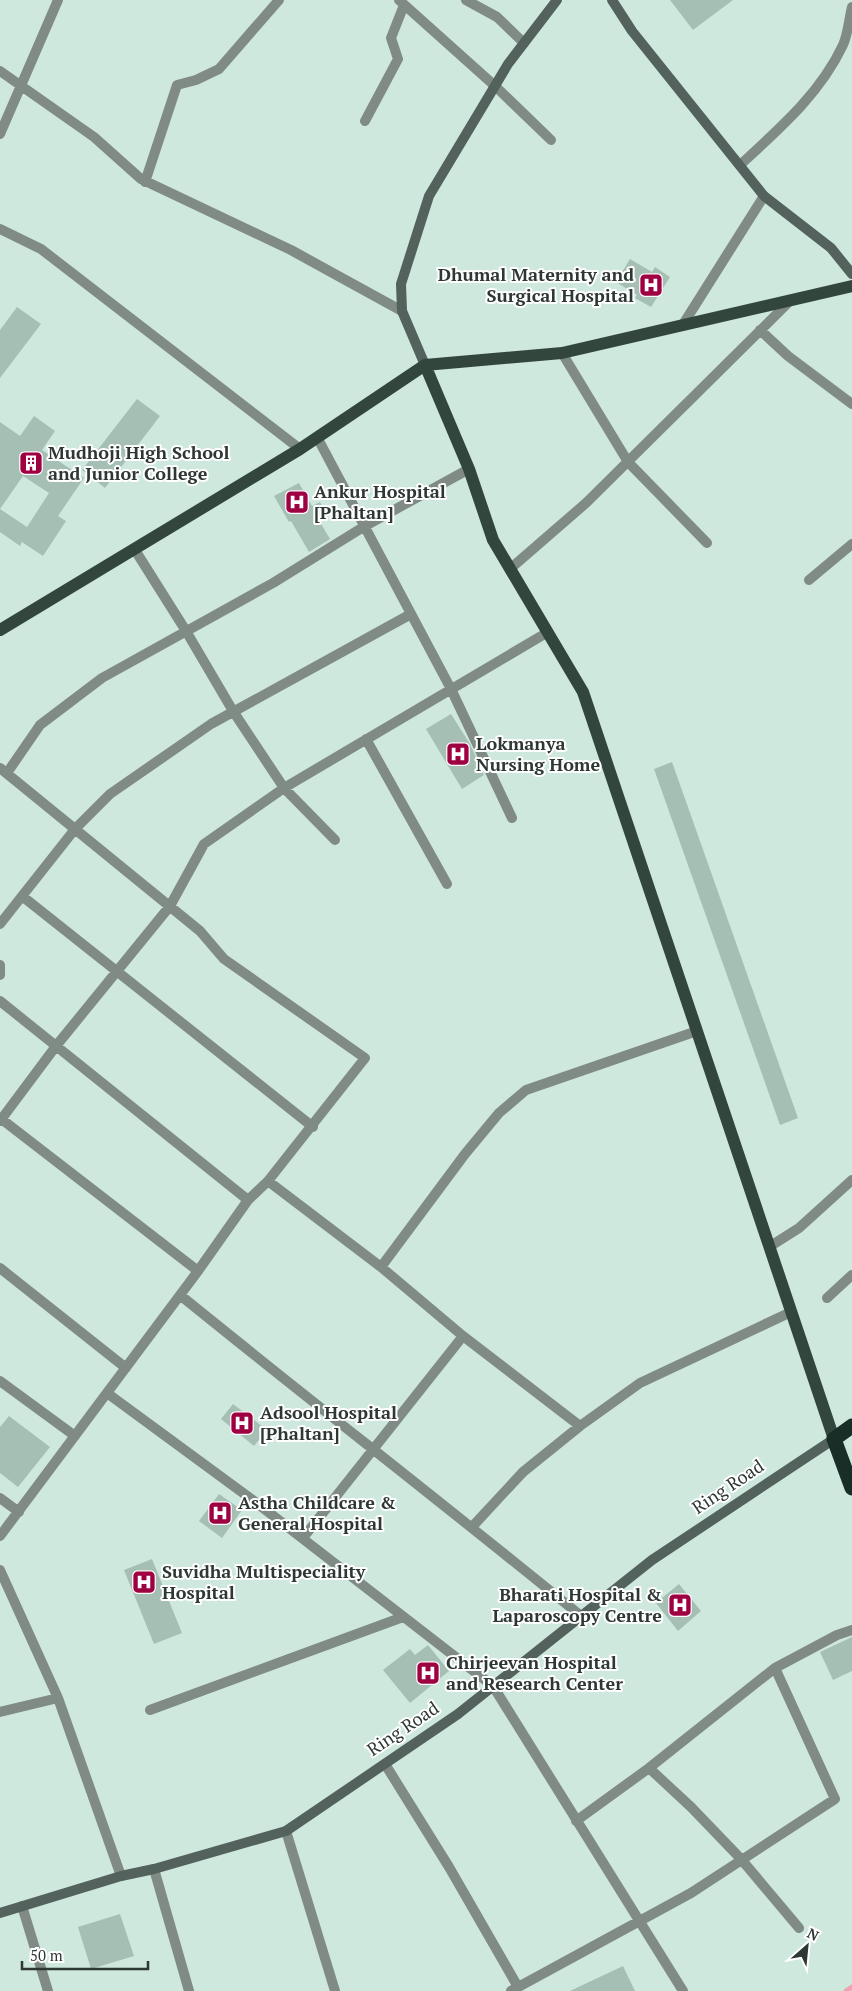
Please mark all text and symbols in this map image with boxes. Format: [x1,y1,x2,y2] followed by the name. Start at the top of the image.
[438,262,634,307] place label: Dhumal Maternity and Surgical Hospital
[638,272,664,298] hospital icon: Dhumal Maternity and Surgical Hospital
[48,440,230,485] place label: Mudhoji High School and Junior College
[18,450,44,476] building icon: Mudhoji High School and Junior College
[314,479,446,524] place label: Ankur Hospital [Phaltan]
[284,489,310,515] hospital icon: Ankur Hospital [Phaltan]
[476,731,600,776] place label: Lokmanya Nursing Home
[445,741,471,767] hospital icon: Lokmanya Nursing Home
[260,1400,397,1445] place label: Adsool Hospital [Phaltan]
[229,1410,255,1436] hospital icon: Adsool Hospital [Phaltan]
[687,1453,768,1519] street label: Ring Road
[238,1490,396,1535] place label: Astha Childcare & General Hospital
[207,1500,233,1526] hospital icon: Astha Childcare & General Hospital
[162,1559,366,1604] place label: Suvidha Multispeciality Hospital
[131,1569,157,1595] hospital icon: Suvidha Multispeciality Hospital
[492,1582,662,1627] place label: Bharati Hospital & Laparoscopy Centre
[667,1592,693,1618] hospital icon: Bharati Hospital & Laparoscopy Centre
[446,1650,623,1695] place label: Chirjeevan Hospital and Research Center
[415,1660,441,1686] hospital icon: Chirjeevan Hospital and Research Center
[362,1695,443,1761] street label: Ring Road
[782,1921,832,1971] north arrow
[804,1923,823,1945] text: N
[22,1938,149,1970] scale bar
[30,1945,63,1965] text: 50 m

